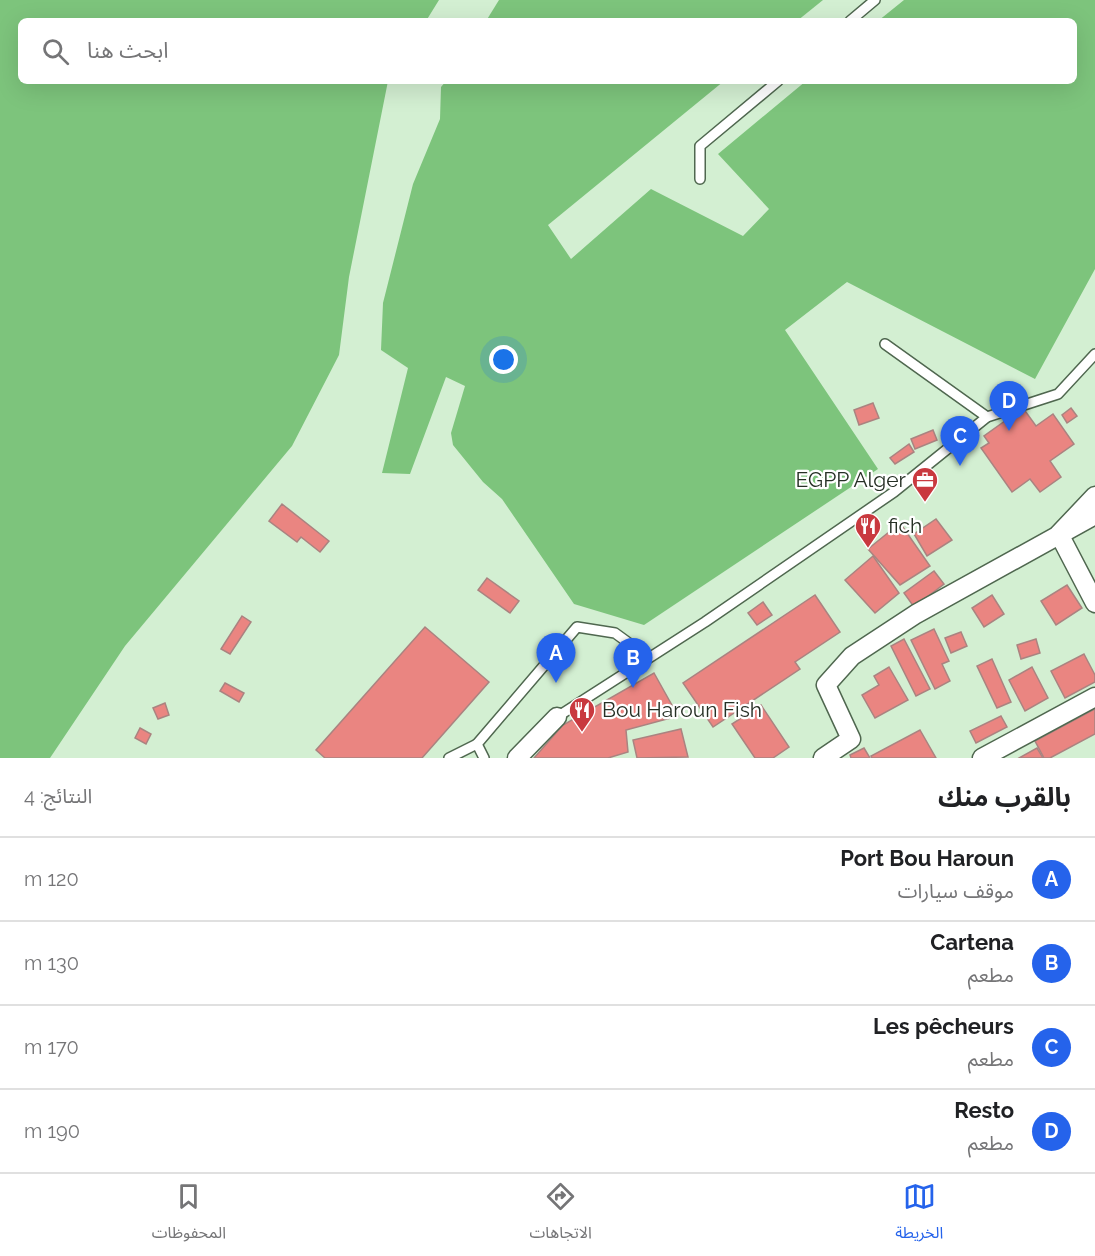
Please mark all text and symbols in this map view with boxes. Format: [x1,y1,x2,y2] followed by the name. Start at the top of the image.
[18,18,1077,84] search box
[39,35,72,68] icon: search
[87,37,168,63] text: ابحث هنا
[489,345,518,374] your location
[990,382,1028,431] pin: D
[940,416,980,466] pin: C
[910,465,940,503] office icon: EGPP Alger
[796,467,907,492] place label: EGPP Alger
[853,511,883,549] restaurant icon: fich
[888,513,922,538] place label: fich
[536,634,576,683] pin: A
[614,638,652,688] pin: B
[567,695,597,733] restaurant icon: Bou Haroun Fish
[602,697,762,722] place label: Bou Haroun Fish
[938,782,1071,812] text: بالقرب منك
[24,784,92,808] text: النتائج: 4
[840,845,1014,871] text: Port Bou Haroun
[24,867,79,891] text: 120 m
[1045,867,1058,891] text: A
[898,879,1014,903] text: موقف سيارات
[930,929,1014,955] text: Cartena
[24,951,79,975] text: 130 m
[1045,951,1058,975] text: B
[968,963,1014,987] text: مطعم
[873,1013,1014,1039] text: Les pêcheurs
[24,1035,79,1059] text: 170 m
[1045,1035,1058,1059] text: C
[968,1047,1014,1071] text: مطعم
[954,1097,1014,1123] text: Resto
[24,1119,80,1143] text: 190 m
[1044,1119,1059,1143] text: D
[968,1131,1014,1155] text: مطعم
[152,1180,226,1250] tab: المحفوظات
[529,1180,592,1250] tab: الاتجاهات
[895,1180,943,1250] tab: الخريطة

